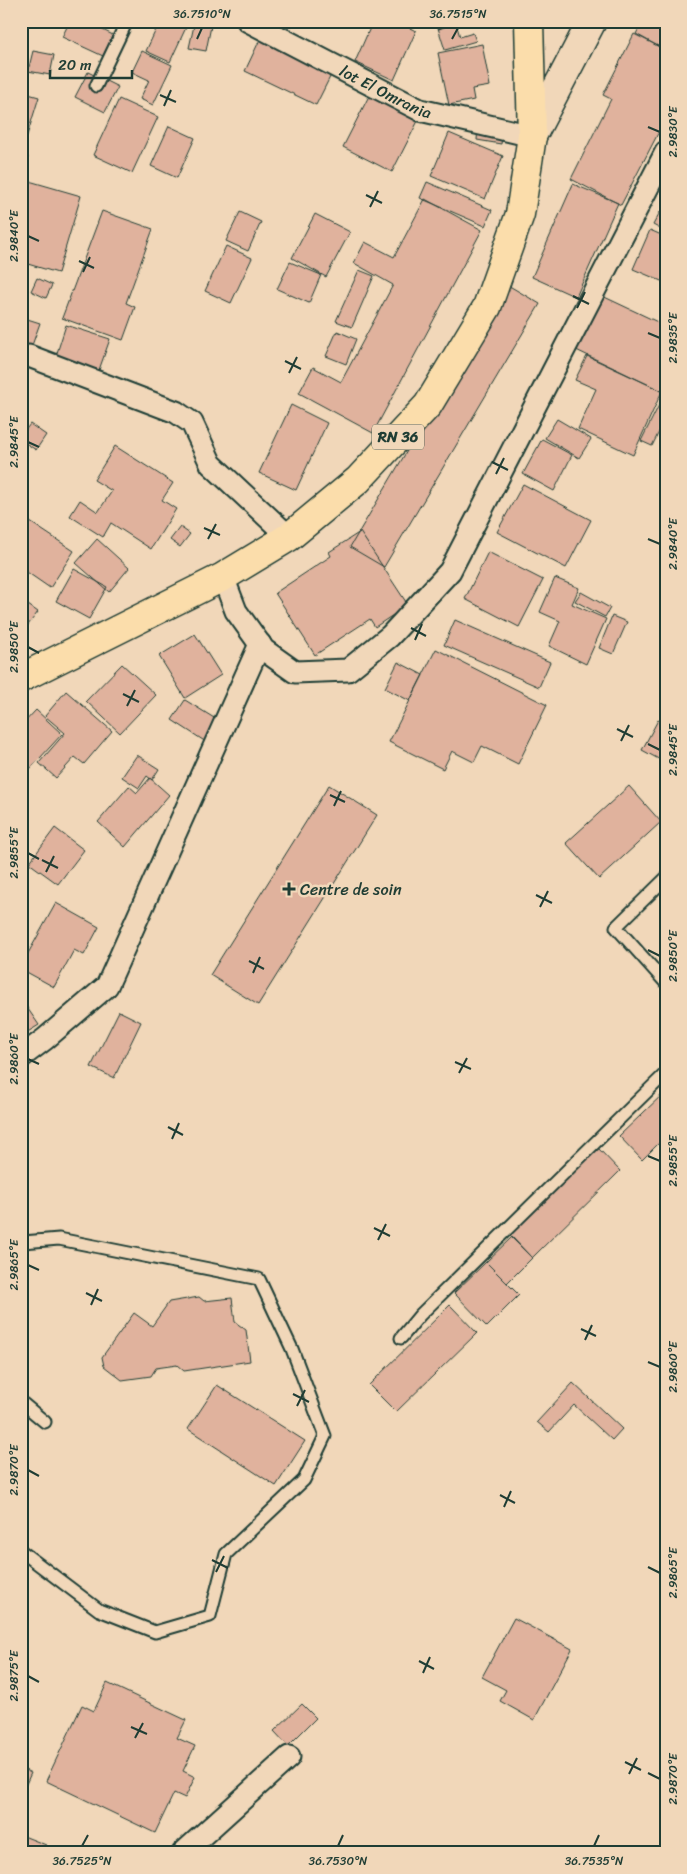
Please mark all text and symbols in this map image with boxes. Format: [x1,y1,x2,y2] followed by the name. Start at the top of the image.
[173,3,231,25] text: 36.7510°N
[429,3,487,25] text: 36.7515°N
[50,48,132,80] scale bar
[58,52,92,78] text: 20 m
[334,57,434,127] street label: lot El Omrania
[662,105,684,158] text: 2.9830°E
[3,209,25,262] text: 2.9840°E
[662,311,684,363] text: 2.9835°E
[3,415,25,468] text: 2.9845°E
[372,424,424,450] road number: RN 36
[662,517,684,570] text: 2.9840°E
[3,620,25,673] text: 2.9850°E
[662,723,684,776] text: 2.9845°E
[3,826,25,879] text: 2.9855°E
[300,875,402,904] place label: Centre de soin
[282,882,296,896] marker: Centre de soin
[662,929,684,982] text: 2.9850°E
[3,1032,25,1085] text: 2.9860°E
[662,1134,684,1187] text: 2.9855°E
[3,1238,25,1291] text: 2.9865°E
[662,1340,684,1393] text: 2.9860°E
[3,1443,25,1496] text: 2.9870°E
[662,1546,684,1599] text: 2.9865°E
[3,1649,25,1702] text: 2.9875°E
[662,1752,684,1805] text: 2.9870°E
[53,1850,112,1872] text: 36.7525°N
[309,1850,368,1872] text: 36.7530°N
[565,1850,624,1872] text: 36.7535°N

